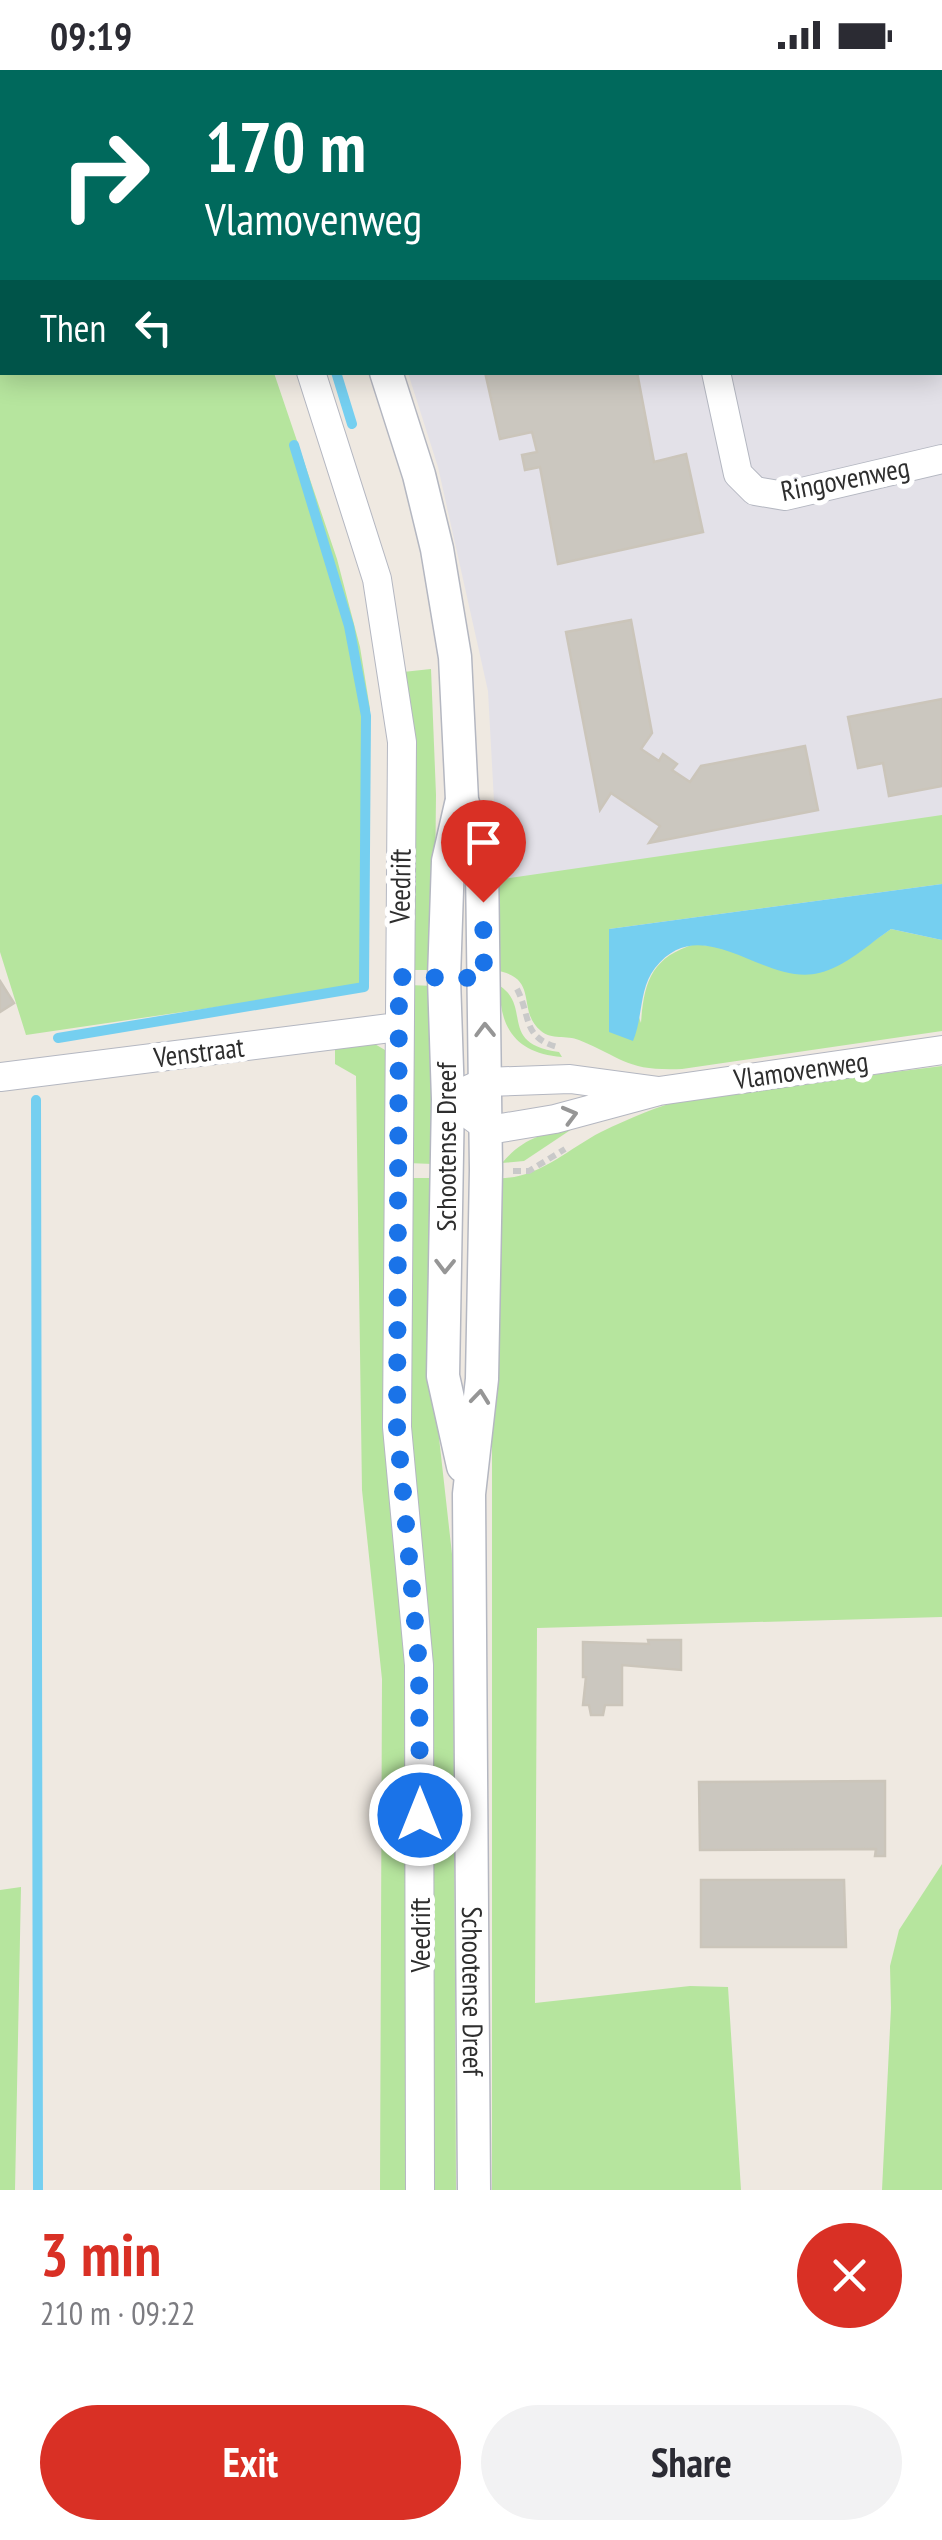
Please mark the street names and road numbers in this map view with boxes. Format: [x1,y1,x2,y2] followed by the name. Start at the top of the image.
[777,448,912,509] street label: Ringovenweg
[380,848,419,925] street label: Veedrift
[151,1028,246,1075] street label: Venstraat
[730,1042,870,1097] street label: Vlamovenweg
[427,1061,464,1232] street label: Schootense Dreef
[401,1897,438,1973] street label: Veedrift
[454,1906,492,2078] street label: Schootense Dreef

